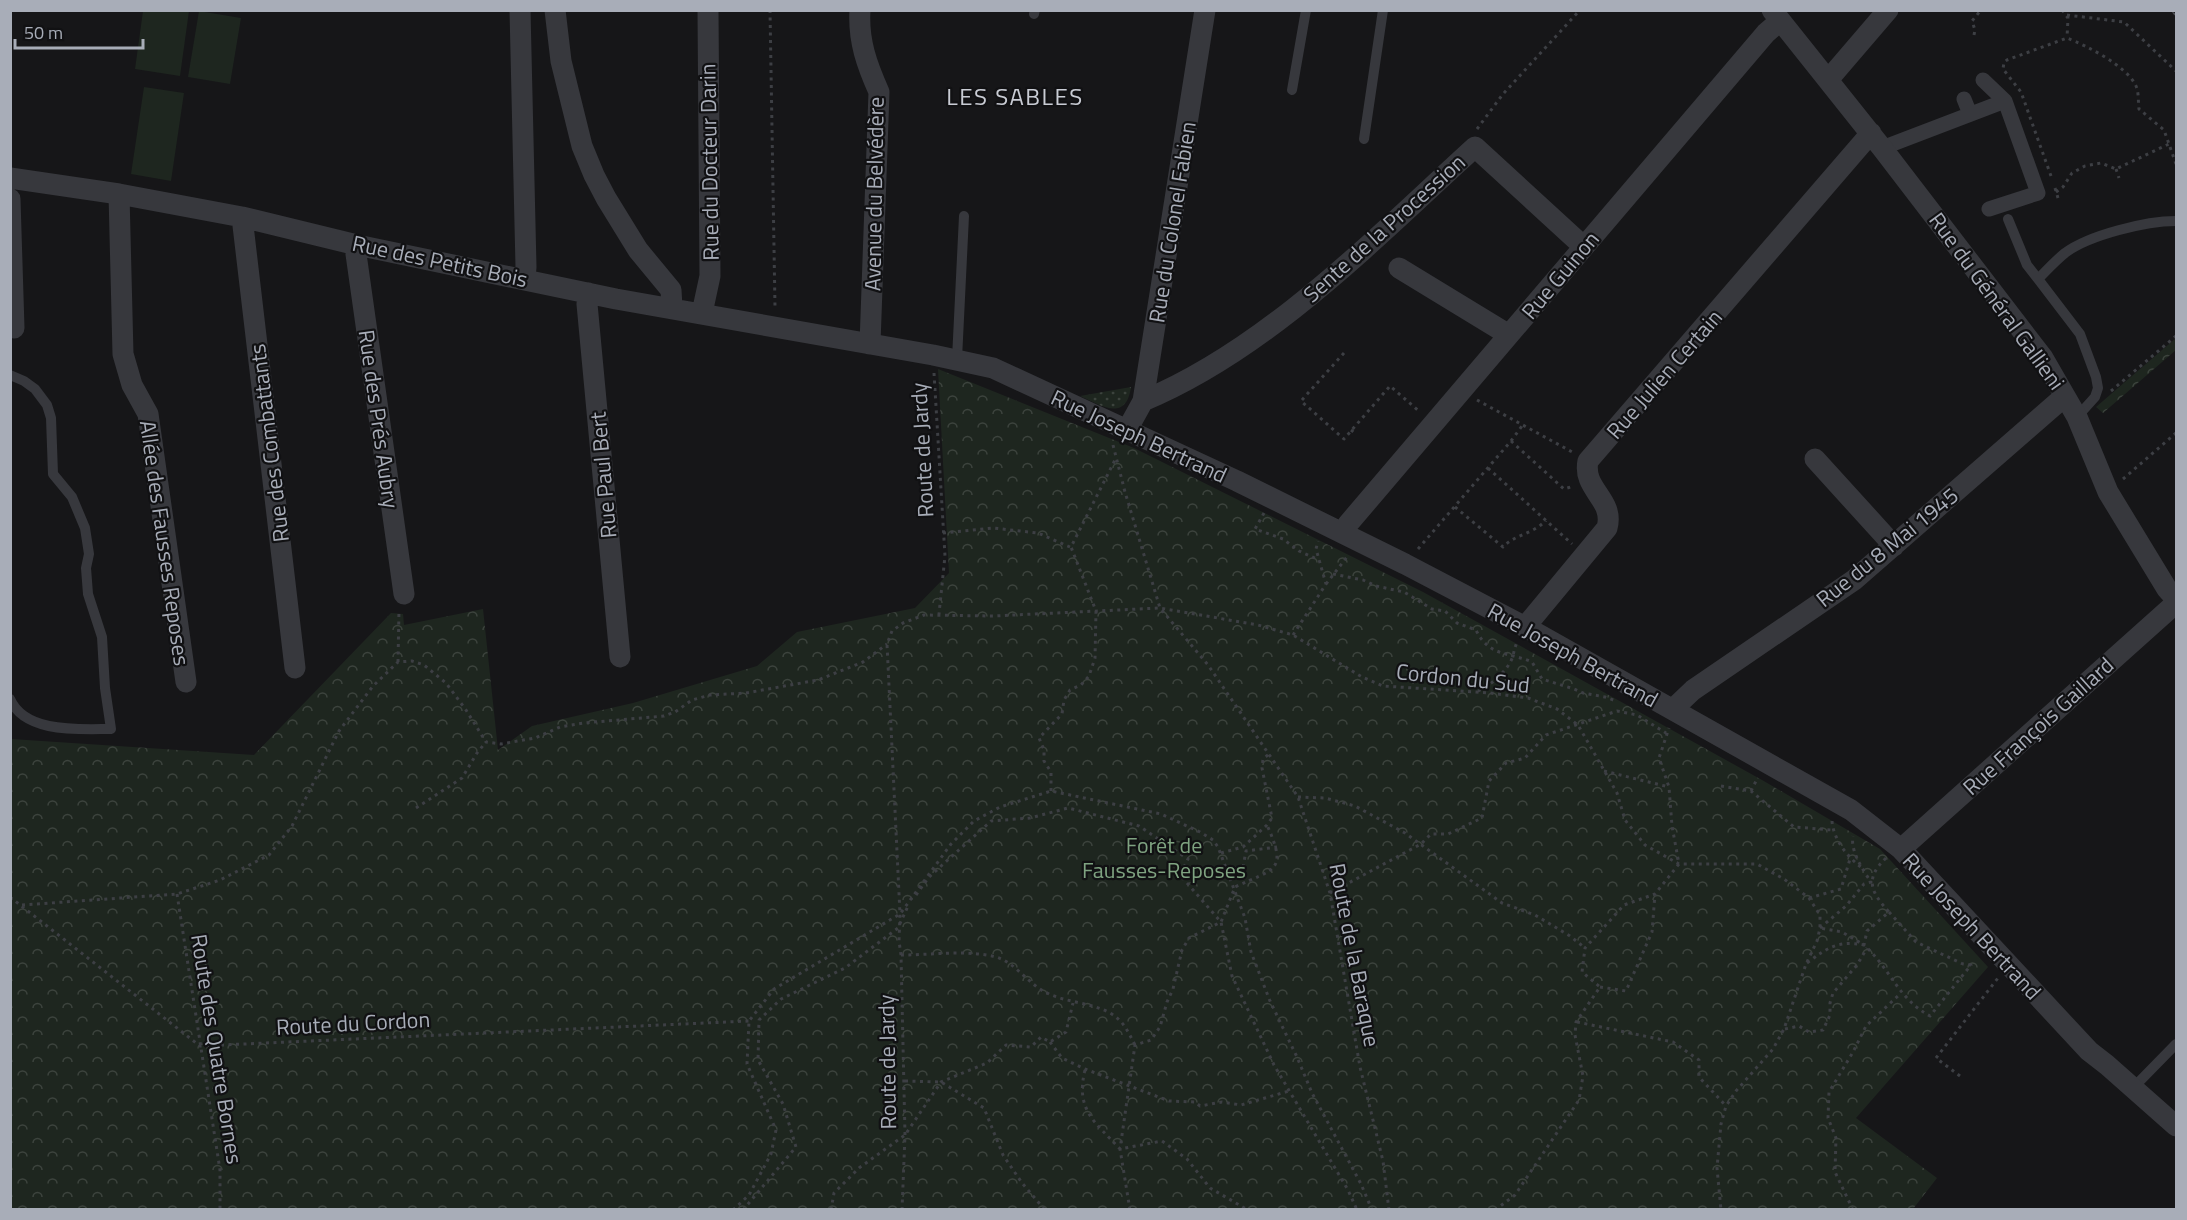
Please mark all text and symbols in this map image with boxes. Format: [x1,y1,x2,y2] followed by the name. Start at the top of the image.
[15,12,142,50] scale bar
[24,19,63,46] text: 50 m
[690,63,728,261] street label: Rue du Docteur Darin
[946,78,1084,114] district label: LES SABLES
[855,97,893,291] street label: Avenue du Belvédère
[1139,119,1205,325] street label: Rue du Colonel Fabien
[1295,146,1473,310] street label: Sente de la Procession
[1921,205,2073,397] street label: Rue du Général Gallieni
[1513,223,1607,327] street label: Rue Guinon
[349,226,531,296] street label: Rue des Petits Bois
[1598,301,1730,447] street label: Rue Julien Certain
[350,327,408,511] street label: Rue des Prés Aubry
[240,342,298,544] street label: Rue des Combattants
[1045,380,1233,492] street label: Rue Joseph Bertrand
[901,381,943,518] street label: Route de Jardy
[581,410,625,540] street label: Rue Paul Bert
[131,418,199,668] street label: Allée des Fausses Reposes
[1808,479,1966,615] street label: Rue du 8 Mai 1945
[1481,594,1665,716] street label: Rue Joseph Bertrand
[1955,649,2121,803] street label: Rue François Gaillard
[1395,654,1531,702] street label: Cordon du Sud
[1082,828,1246,887] park label: Forêt de Fausses-Reposes
[1895,845,2049,1007] street label: Rue Joseph Bertrand
[1321,860,1389,1050] street label: Route de la Baraque
[182,932,252,1166] street label: Route des Quatre Bornes
[869,994,905,1130] street label: Route de Jardy
[275,1002,431,1044] street label: Route du Cordon

